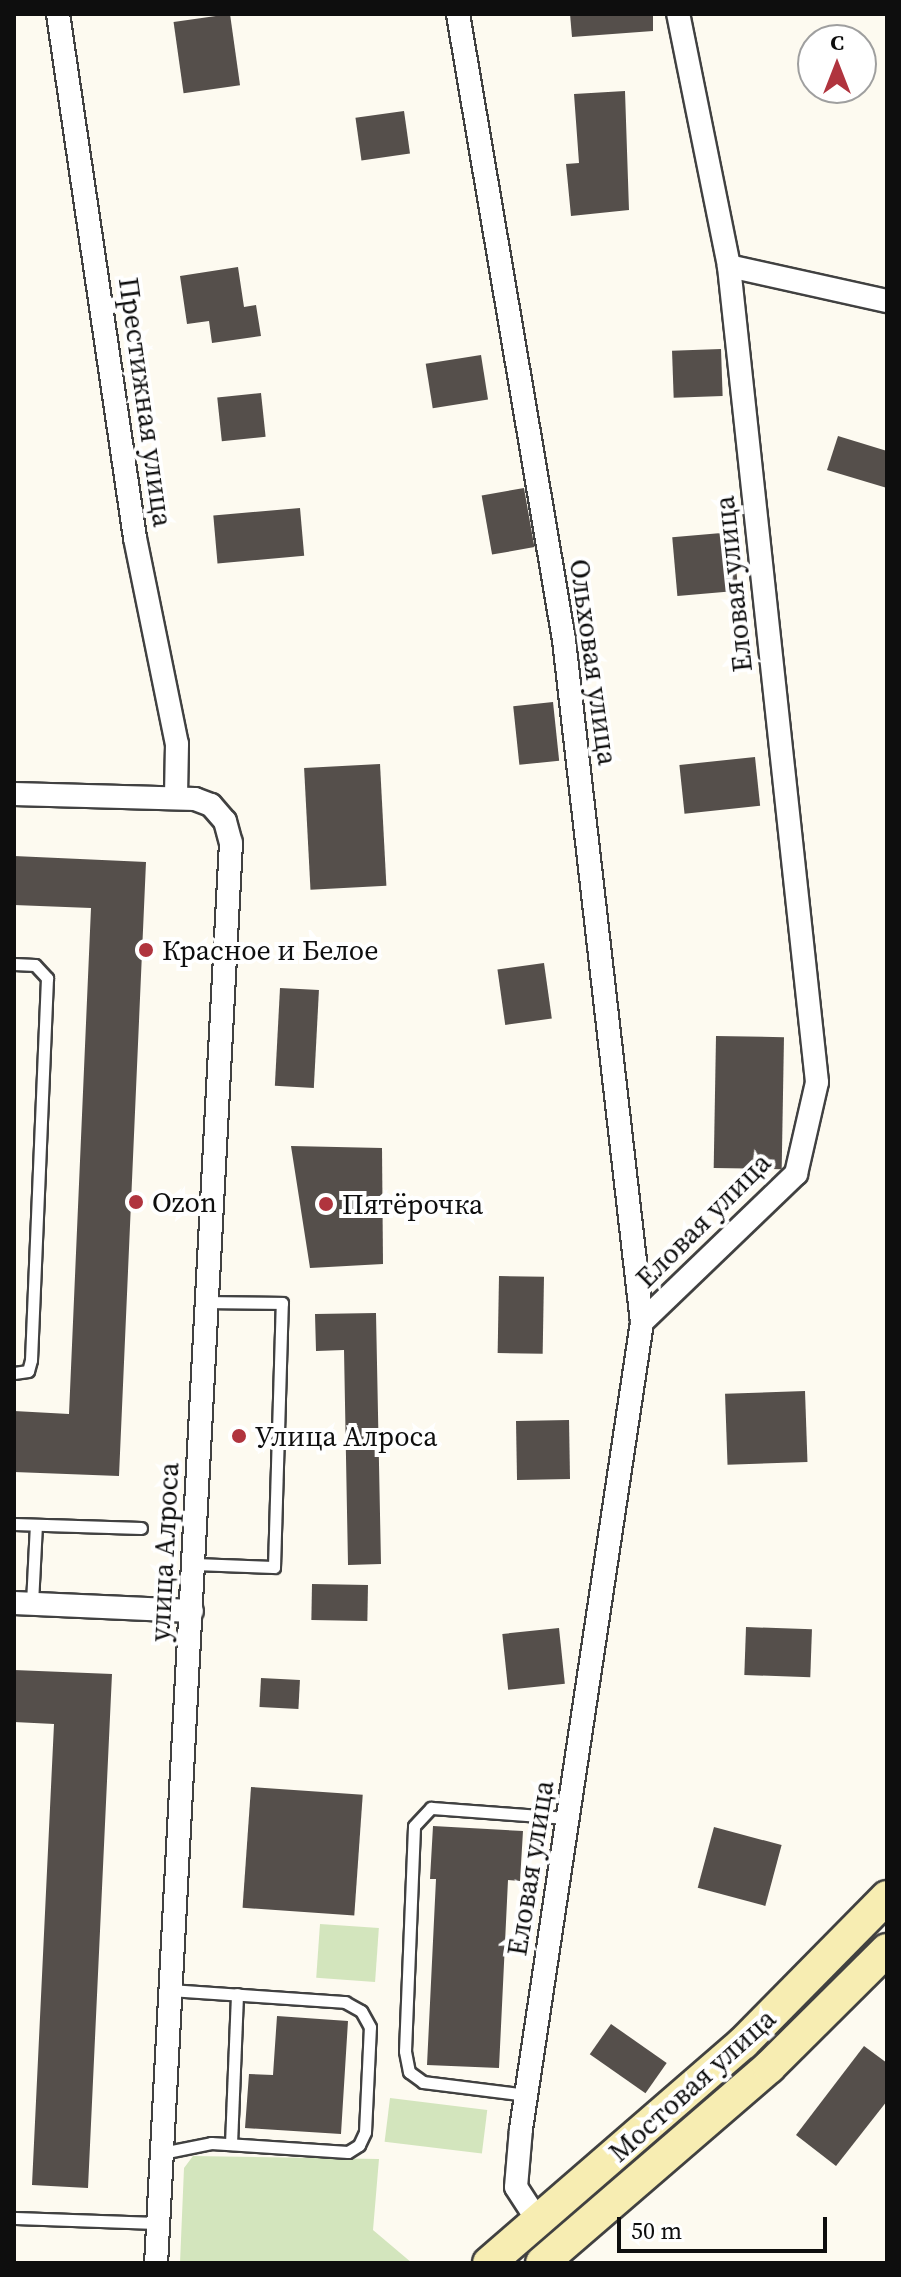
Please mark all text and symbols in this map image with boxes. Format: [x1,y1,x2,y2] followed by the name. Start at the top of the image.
[797,24,877,104] north arrow
[830,27,844,57] text: С
[112,275,180,529] street label: Престижная улица
[707,494,759,674] street label: Еловая улица
[563,557,625,767] street label: Ольховая улица
[162,933,378,967] place label: Красное и Белое
[137,941,155,959] marker: Красное и Белое
[629,1146,777,1294] street label: Еловая улица
[152,1185,217,1219] place label: Ozon
[342,1187,483,1221] place label: Пятёрочка
[127,1193,145,1211] marker: Ozon
[317,1195,335,1213] marker: Пятёрочка
[255,1419,437,1453] place label: Улица Алроса
[230,1427,248,1445] marker: Улица Алроса
[143,1462,185,1642] street label: улица Алроса
[500,1778,560,1958] street label: Еловая улица
[602,2001,782,2169] street label: Мостовая улица
[621,2201,831,2251] scale bar
[631,2214,682,2247] text: 50 m

